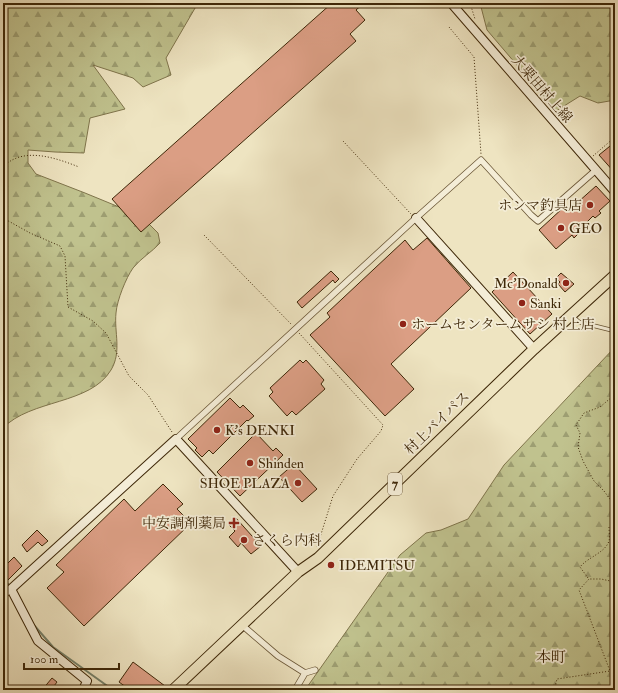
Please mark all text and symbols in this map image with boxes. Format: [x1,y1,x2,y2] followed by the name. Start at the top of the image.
[508,52,576,126] street label: 大栗田村上線
[498,197,582,214] place label: ホンマ釣具店
[585,200,595,210] marker: ホンマ釣具店
[569,220,602,237] place label: GEO
[556,223,566,233] marker: GEO
[494,275,558,292] place label: Mc'Donald
[561,278,571,288] marker: Mc'Donald
[530,295,561,312] place label: Sanki
[517,298,527,308] marker: Sanki
[411,316,595,333] place label: ホームセンタームサシ 村上店
[398,319,408,329] marker: ホームセンタームサシ 村上店
[401,388,473,458] street label: 村上バイパス
[225,422,295,439] place label: K's DENKI
[212,425,222,435] marker: K's DENKI
[258,455,304,472] place label: Shinden
[245,458,255,468] marker: Shinden
[388,473,402,495] road number: 7
[200,475,290,492] place label: SHOE PLAZA
[293,478,303,488] marker: SHOE PLAZA
[142,515,226,532] place label: 中安調剤薬局
[229,518,239,528] marker: 中安調剤薬局
[252,532,322,549] place label: さくら内科
[239,535,249,545] marker: さくら内科
[339,557,415,574] place label: IDEMITSU
[326,560,336,570] marker: IDEMITSU
[24,645,119,671] scale bar
[536,648,566,667] district label: 本町
[30,652,59,667] text: 100 m

